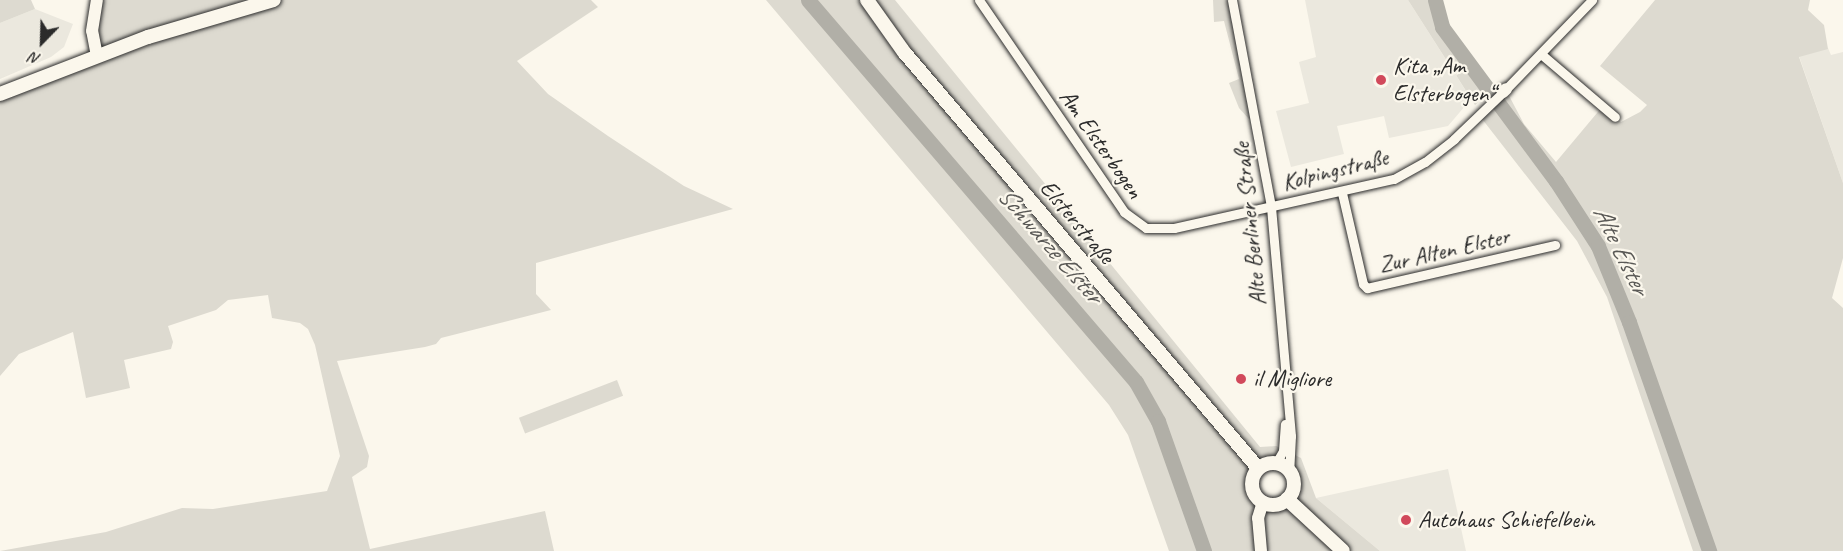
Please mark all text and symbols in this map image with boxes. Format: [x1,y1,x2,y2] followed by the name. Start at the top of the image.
[12,12,72,72] north arrow
[27,47,43,70] text: N
[1393,52,1495,108] place label: Kita „Am Elsterbogen“
[1374,73,1388,87] marker: Kita „Am Elsterbogen“
[1053,84,1149,204] street label: Am Elsterbogen
[1227,141,1273,307] street label: Alte Berliner Straße
[1279,143,1391,197] street label: Kolpingstraße
[1033,174,1121,270] street label: Elsterstraße
[991,181,1109,309] water label: Schwarze Elster
[1586,201,1656,299] water label: Alte Elster
[1376,222,1512,280] street label: Zur Alten Elster
[1253,365,1331,393] place label: il Migliore
[1234,372,1248,386] marker: il Migliore
[1418,506,1594,534] place label: Autohaus Schiefelbein
[1399,513,1413,527] marker: Autohaus Schiefelbein

